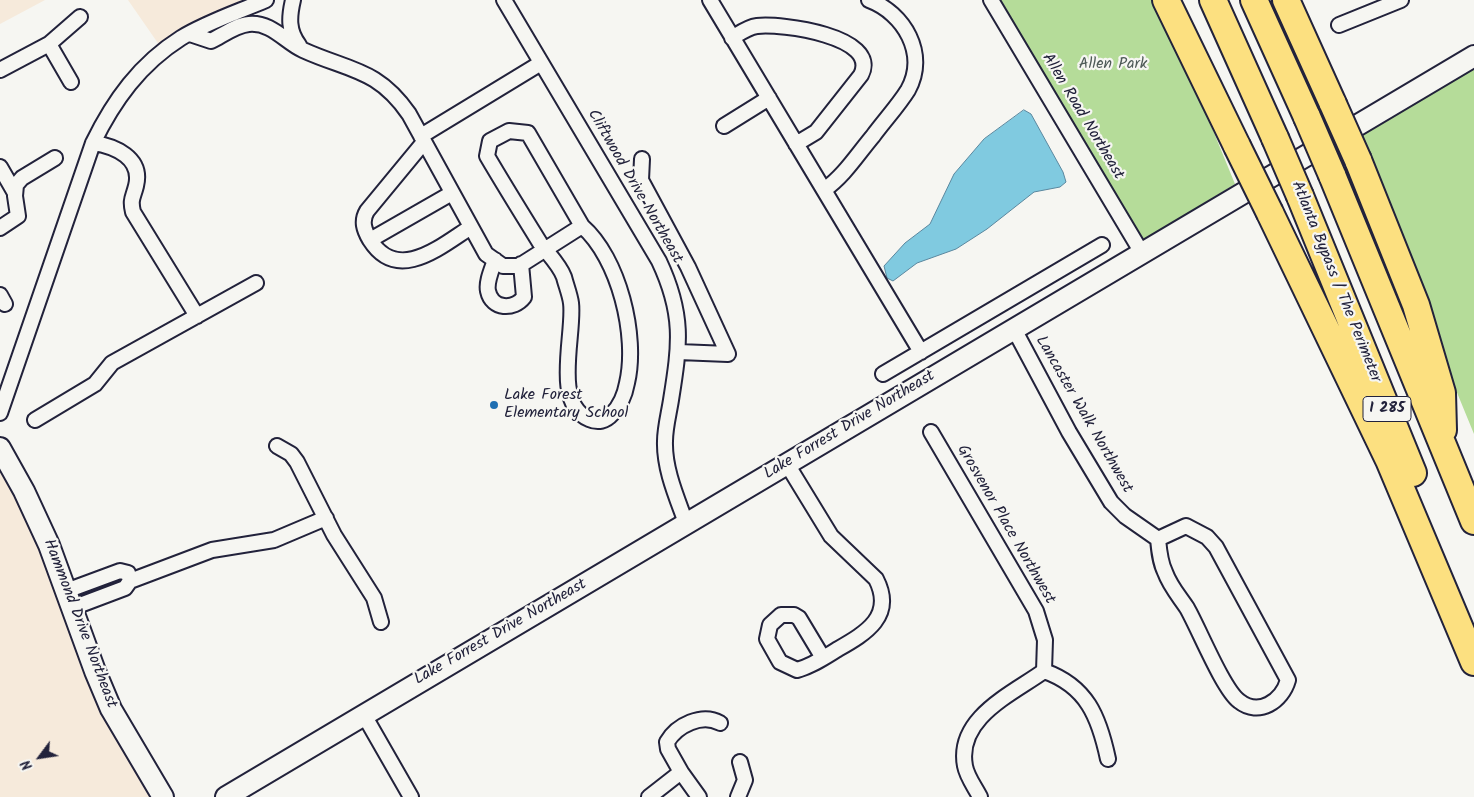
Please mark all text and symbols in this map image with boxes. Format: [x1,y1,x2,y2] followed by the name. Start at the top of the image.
[1037,50,1127,184] street label: Allen Road Northeast
[1079,55,1147,75] park label: Allen Park
[582,106,686,268] street label: Cliftwood Drive Northeast
[1286,179,1384,385] street label: Atlanta Bypass / The Perimeter
[1030,333,1136,497] street label: Lancaster Walk Northwest
[761,367,939,485] street label: Lake Forrest Drive Northeast
[504,386,628,424] place label: Lake Forest Elementary School
[1363,396,1411,422] road number: I 285
[488,399,500,411] marker: Lake Forest Elementary School
[952,442,1058,608] street label: Grosvenor Place Northwest
[38,537,120,711] street label: Hammond Drive Northeast
[411,576,591,690] street label: Lake Forrest Drive Northeast
[15,732,65,782] north arrow
[15,755,39,774] text: N

